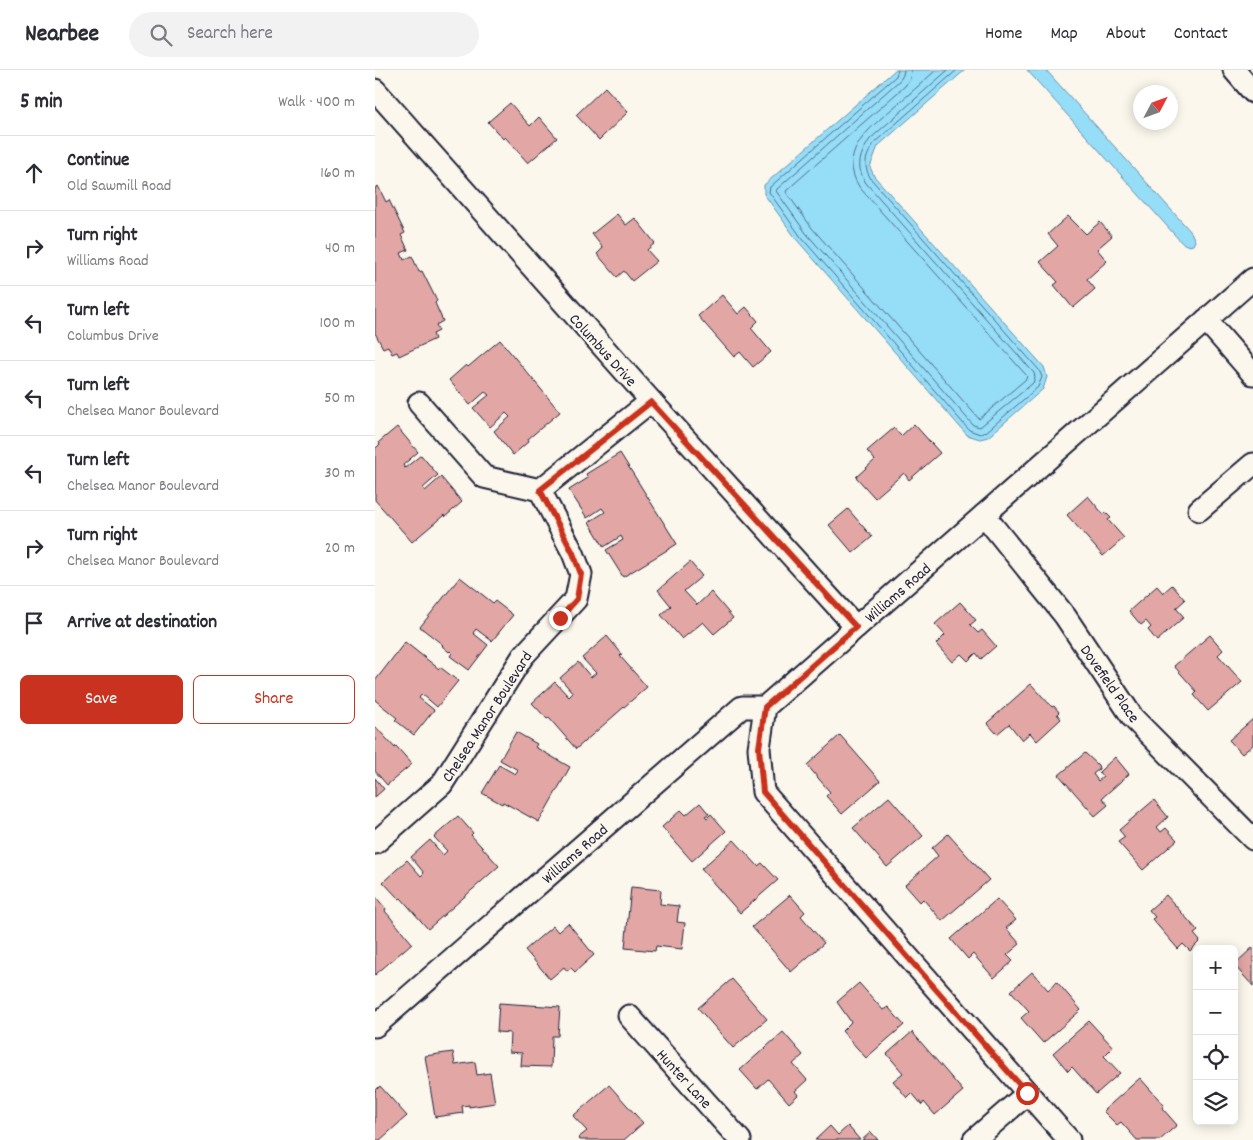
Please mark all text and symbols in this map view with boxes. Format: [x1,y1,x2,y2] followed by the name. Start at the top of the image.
[129,12,479,57] search box
[25,18,99,52] text: Nearbee
[147,21,175,49] icon: search
[187,21,273,48] text: Search here
[985,22,1022,47] text: Home
[1050,22,1078,47] text: Map
[1106,22,1146,47] text: About
[1174,22,1228,47] text: Contact
[1133,85,1178,130] north arrow
[20,88,63,118] text: 5 min
[278,91,355,114] text: Walk · 400 m
[67,148,129,175] text: Continue
[20,159,48,187] icon: ahead
[320,162,355,185] text: 160 m
[67,175,171,198] text: Old Sawmill Road
[67,223,138,250] text: Turn right
[20,234,48,262] icon: right
[325,237,355,260] text: 40 m
[67,250,148,273] text: Williams Road
[67,298,130,325] text: Turn left
[20,309,48,337] icon: left
[563,309,641,392] street label: Columbus Drive
[319,312,355,335] text: 100 m
[67,325,159,348] text: Columbus Drive
[67,373,130,400] text: Turn left
[20,384,48,412] icon: left
[324,387,355,410] text: 50 m
[67,400,219,423] text: Chelsea Manor Boulevard
[67,448,130,475] text: Turn left
[20,459,48,487] icon: left
[325,462,355,485] text: 30 m
[67,475,219,498] text: Chelsea Manor Boulevard
[67,523,138,550] text: Turn right
[20,534,48,562] icon: right
[325,537,355,560] text: 20 m
[67,550,219,573] text: Chelsea Manor Boulevard
[860,558,937,629] street label: Williams Road
[549,607,572,630] route end
[20,609,48,637] icon: arrive
[67,610,217,637] text: Arrive at destination
[1074,641,1144,728] street label: Dovefield Place
[437,647,539,787] street label: Chelsea Manor Boulevard
[20,675,183,724] button: Save
[193,675,355,724] button: Share
[537,819,614,890] street label: Williams Road
[1193,945,1238,1125] map controls
[1193,945,1238,990] button: +
[1193,990,1238,1035] button: −
[1193,1035,1238,1080] button: locate
[650,1045,716,1115] street label: Hunter Lane
[1193,1080,1238,1125] button: layers
[1016,1082,1039,1105] route start

